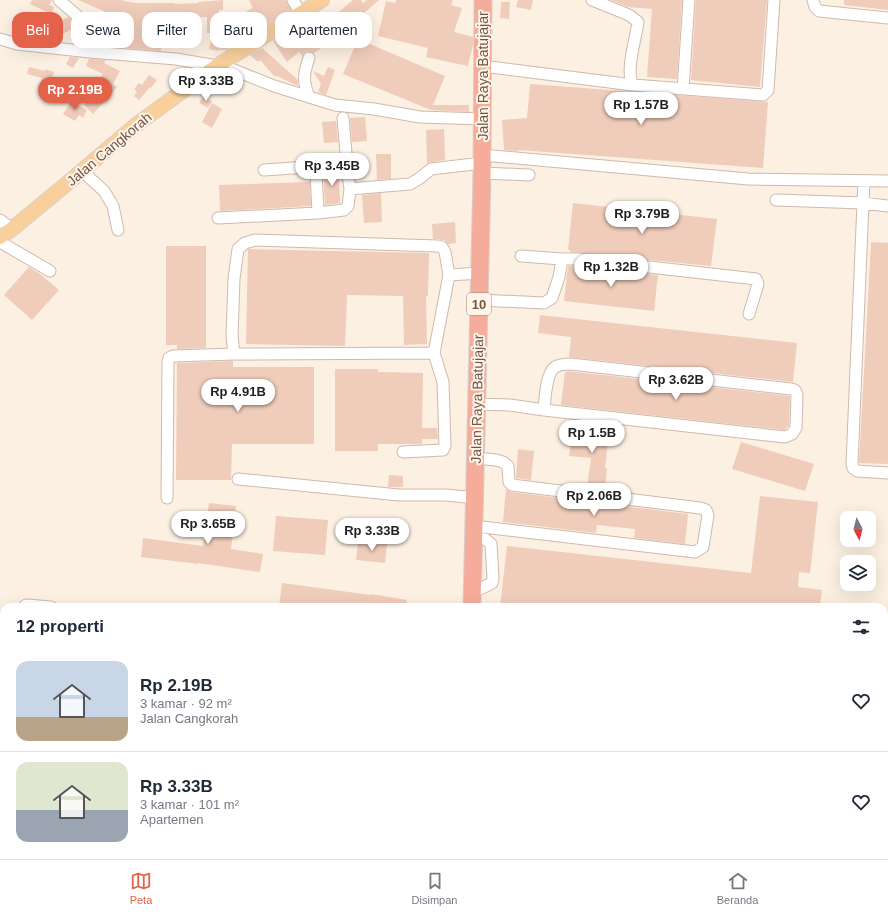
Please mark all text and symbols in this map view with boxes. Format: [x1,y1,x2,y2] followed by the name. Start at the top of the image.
[475,11,491,141] street label: Jalan Raya Batujajar
[12,12,63,48] chip: Beli
[71,12,134,48] chip: Sewa
[142,12,202,48] chip: Filter
[210,12,267,48] chip: Baru
[275,12,372,48] chip: Apartemen
[165,68,247,102] pin: Rp 3.33B
[178,73,234,88] text: Rp 3.33B
[34,77,116,111] pin: Rp 2.19B
[47,82,103,97] text: Rp 2.19B
[600,92,682,126] pin: Rp 1.57B
[613,97,669,112] text: Rp 1.57B
[63,109,155,189] street label: Jalan Cangkorah
[291,153,373,187] pin: Rp 3.45B
[304,158,360,173] text: Rp 3.45B
[601,201,683,235] pin: Rp 3.79B
[614,206,670,221] text: Rp 3.79B
[570,254,652,288] pin: Rp 1.32B
[583,259,639,274] text: Rp 1.32B
[467,293,491,315] road number: 10
[468,334,486,464] street label: Jalan Raya Batujajar
[635,367,717,401] pin: Rp 3.62B
[648,372,704,387] text: Rp 3.62B
[197,379,279,413] pin: Rp 4.91B
[210,384,266,399] text: Rp 4.91B
[555,420,629,454] pin: Rp 1.5B
[568,425,616,440] text: Rp 1.5B
[553,483,635,517] pin: Rp 2.06B
[566,488,622,503] text: Rp 2.06B
[167,511,249,545] pin: Rp 3.65B
[840,511,876,547] north arrow
[840,511,876,591] map controls
[180,516,236,531] text: Rp 3.65B
[331,518,413,552] pin: Rp 3.33B
[344,523,400,538] text: Rp 3.33B
[840,555,876,591] button: layers
[850,616,872,638] icon: filters
[16,617,104,636] text: 12 properti
[140,676,213,695] text: Rp 2.19B
[48,677,96,725] icon: home
[850,690,872,712] icon: heart
[140,696,232,711] text: 3 kamar · 92 m²
[140,711,238,726] text: Jalan Cangkorah
[140,777,213,796] text: Rp 3.33B
[48,778,96,826] icon: home
[850,791,872,813] icon: heart
[140,797,239,812] text: 3 kamar · 101 m²
[140,812,204,827] text: Apartemen
[130,870,152,906] tab: Peta
[412,870,457,906] tab: Disimpan
[717,870,758,906] tab: Beranda

